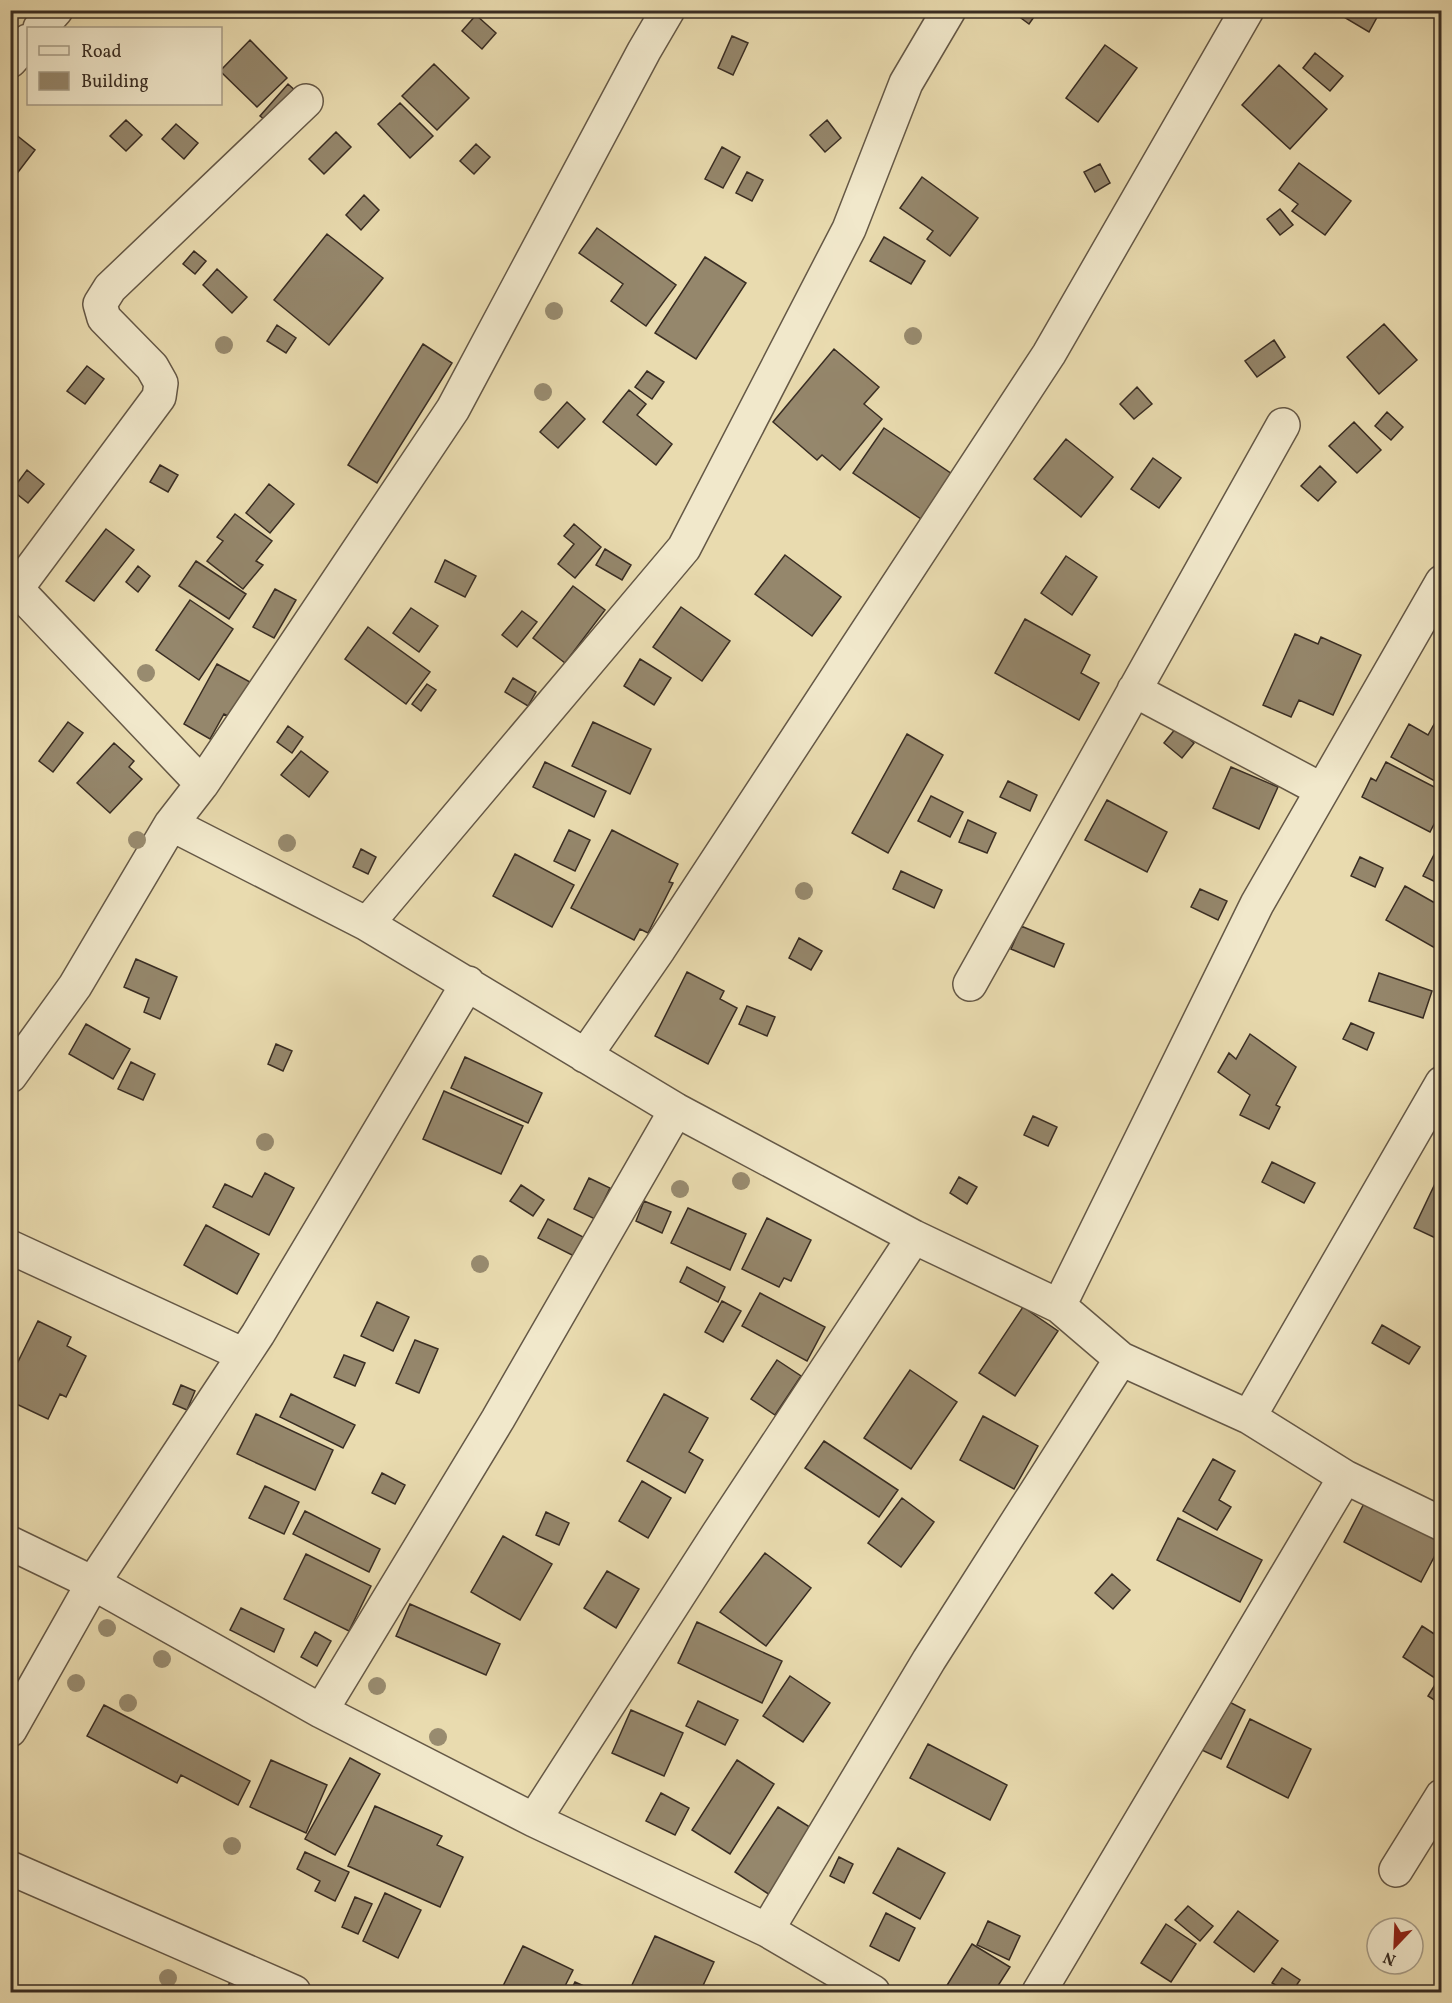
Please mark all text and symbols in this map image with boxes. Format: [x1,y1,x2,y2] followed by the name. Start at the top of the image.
[27,27,222,105] legend
[81,40,122,65] text: Road
[81,70,149,95] text: Building
[1365,1916,1425,1976] north arrow
[1380,1945,1400,1970] text: N

